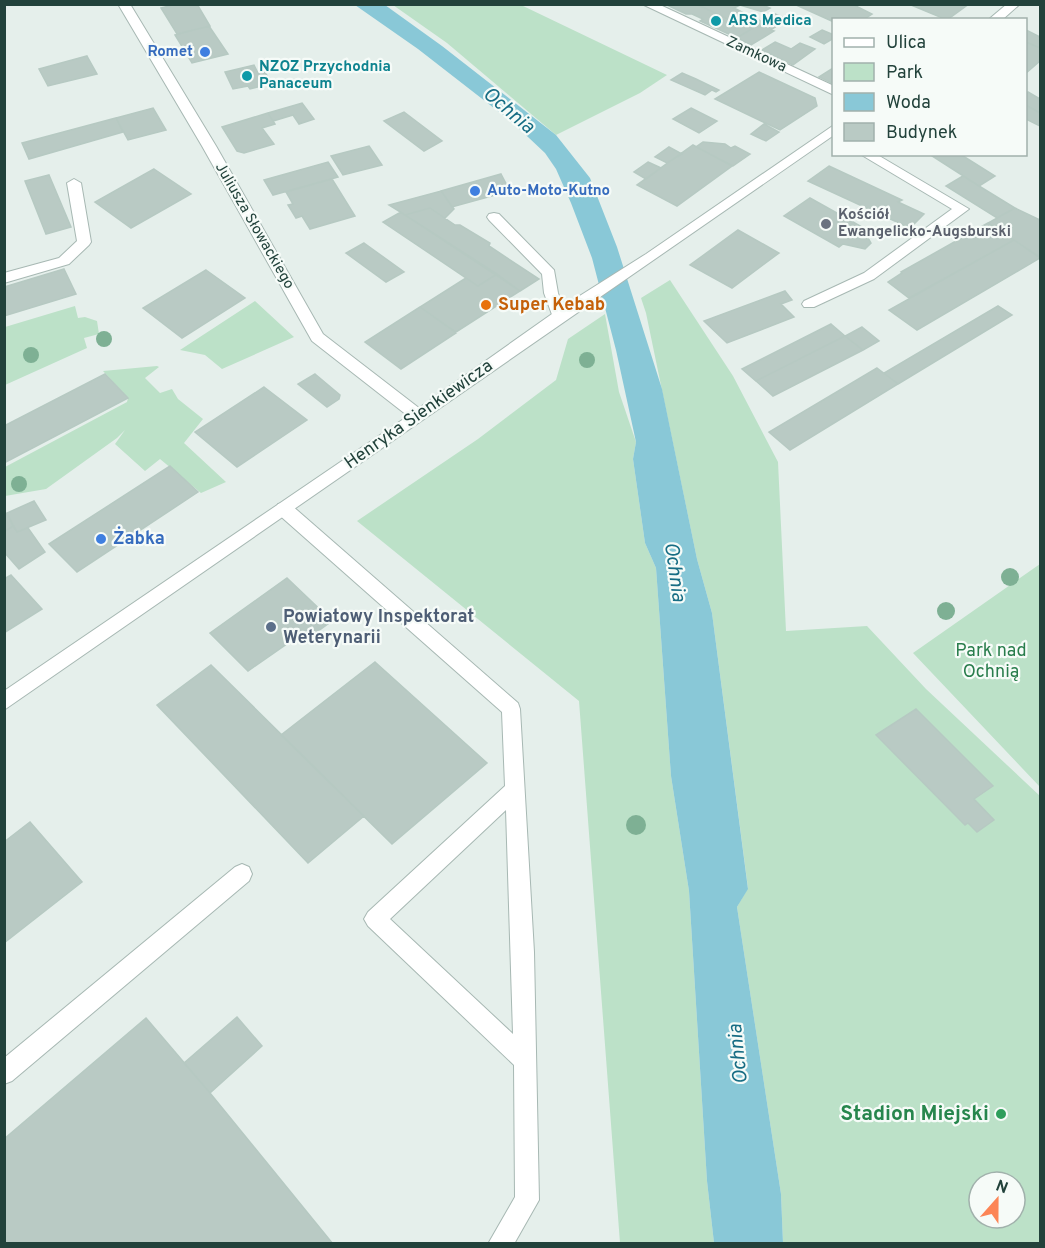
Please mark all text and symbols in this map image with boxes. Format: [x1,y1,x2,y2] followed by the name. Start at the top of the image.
[728,12,812,31] place label: ARS Medica
[709,14,723,28] marker: ARS Medica
[832,18,1027,156] legend
[886,32,926,55] text: Ulica
[723,33,789,77] street label: Zamkowa
[147,43,193,62] place label: Romet
[198,45,212,59] marker: Romet
[259,58,391,94] place label: NZOZ Przychodnia Panaceum
[886,62,923,85] text: Park
[240,69,254,83] marker: NZOZ Przychodnia Panaceum
[477,82,540,141] water label: Ochnia
[886,92,931,115] text: Woda
[886,122,957,145] text: Budynek
[210,159,298,293] street label: Juliusza Słowackiego
[487,182,610,201] place label: Auto-Moto-Kutno
[468,184,482,198] marker: Auto-Moto-Kutno
[838,206,1011,242] place label: Kościół Ewangelicko-Augsburski
[819,217,833,231] marker: Kościół Ewangelicko-Augsburski
[498,294,605,317] place label: Super Kebab
[479,298,493,312] marker: Super Kebab
[340,355,498,475] street label: Henryka Sienkiewicza
[113,526,165,551] place label: Żabka
[94,532,108,546] marker: Żabka
[657,540,691,604] water label: Ochnia
[283,606,474,650] place label: Powiatowy Inspektorat Weterynarii
[264,620,278,634] marker: Powiatowy Inspektorat Weterynarii
[955,640,1027,684] park label: Park nad Ochnią
[723,1022,755,1085] water label: Ochnia
[840,1101,989,1128] place label: Stadion Miejski
[994,1107,1008,1121] marker: Stadion Miejski
[967,1170,1027,1230] north arrow
[993,1176,1011,1199] text: N

